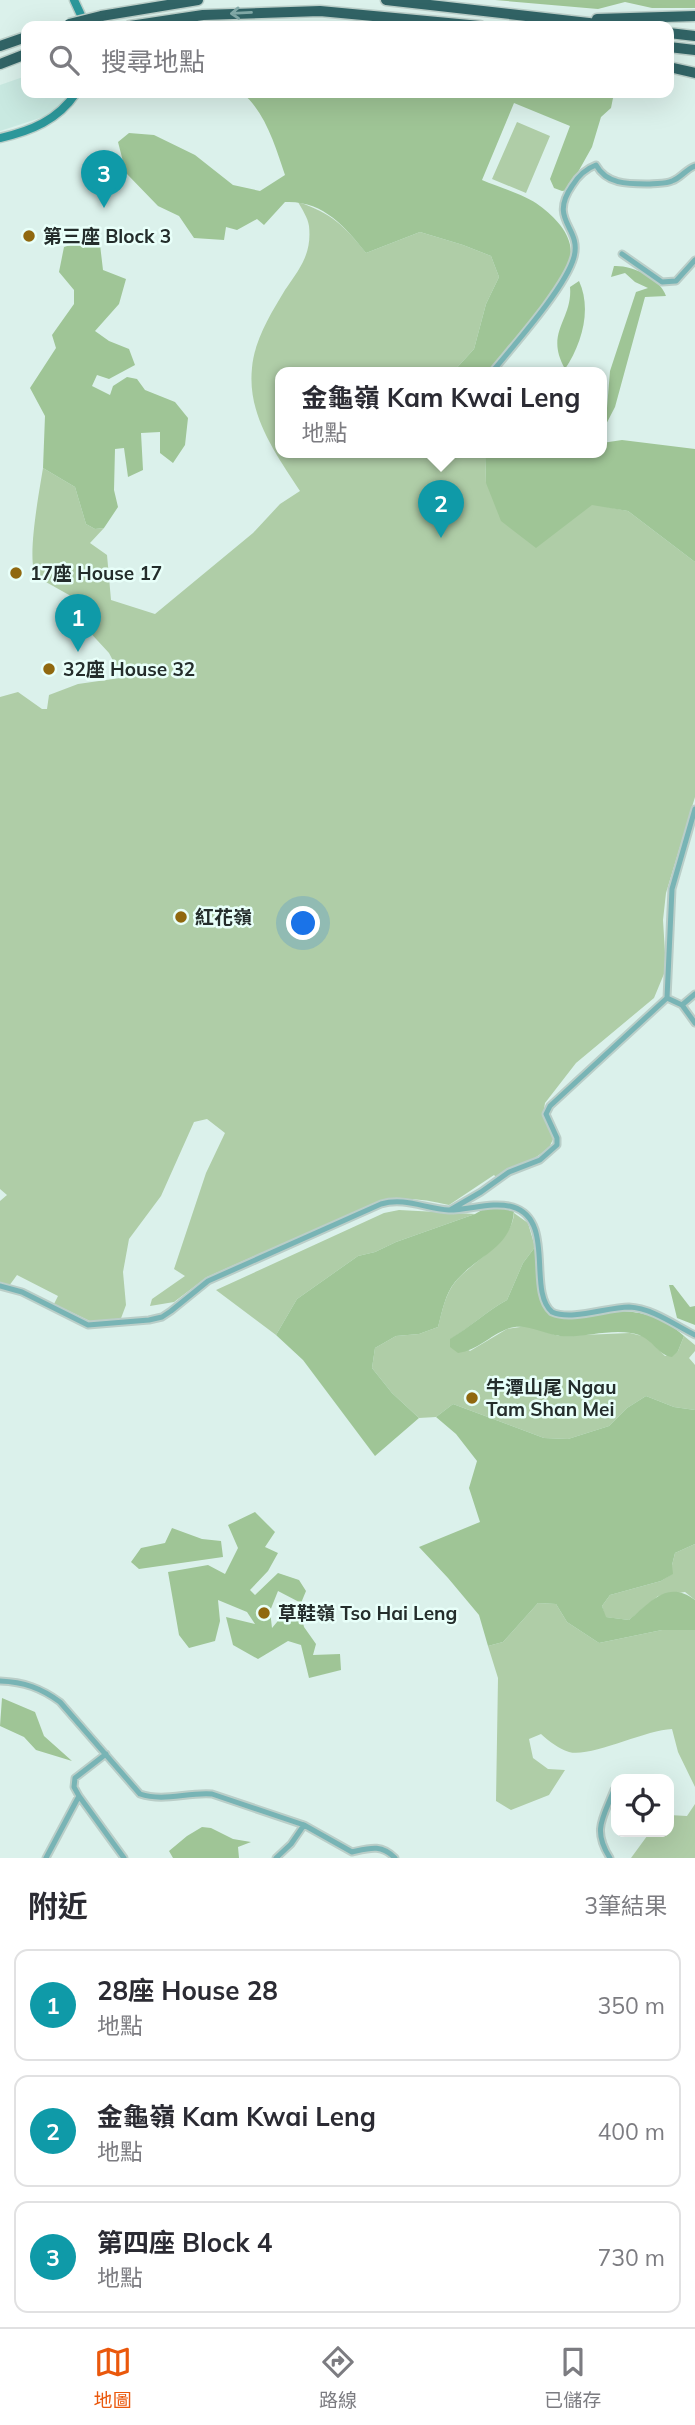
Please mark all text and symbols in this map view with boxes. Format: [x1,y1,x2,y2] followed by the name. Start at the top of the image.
[230,7,253,20] one-way arrow
[21,21,674,98] search box
[45,41,83,79] icon: search
[101,45,205,78] text: 搜尋地點
[81,150,127,208] pin: 3
[43,224,171,248] place label: 第三座 Block 3
[21,228,37,244] marker: 第三座 Block 3
[275,367,607,458] popup
[302,381,580,414] text: 金龜嶺 Kam Kwai Leng
[302,418,348,447] text: 地點
[418,480,464,538] pin: 2
[30,561,162,585] place label: 17座 House 17
[8,565,24,581] marker: 17座 House 17
[55,594,101,652] pin: 1
[63,657,195,681] place label: 32座 House 32
[41,661,57,677] marker: 32座 House 32
[195,905,252,929] place label: 紅花嶺
[286,906,320,940] your location
[173,909,189,925] marker: 紅花嶺
[486,1375,616,1421] place label: 牛潭山尾 Ngau Tam Shan Mei
[464,1390,480,1406] marker: 牛潭山尾 Ngau Tam Shan Mei
[278,1601,457,1625] place label: 草鞋嶺 Tso Hai Leng
[256,1605,272,1621] marker: 草鞋嶺 Tso Hai Leng
[611,1774,674,1837] map controls
[611,1774,674,1837] button: locate
[28,1887,88,1925] text: 附近
[584,1891,667,1920] text: 3筆結果
[97,1974,278,2007] text: 28座 House 28
[46,1991,60,2020] text: 1
[597,1991,665,2020] text: 350 m
[97,2011,143,2040] text: 地點
[97,2100,376,2133] text: 金龜嶺 Kam Kwai Leng
[46,2117,60,2146] text: 2
[597,2117,665,2146] text: 400 m
[97,2137,143,2166] text: 地點
[97,2226,272,2259] text: 第四座 Block 4
[46,2243,60,2272] text: 3
[597,2243,665,2272] text: 730 m
[97,2263,143,2292] text: 地點
[94,2343,132,2412] tab: 地圖
[319,2343,357,2412] tab: 路線
[544,2343,601,2412] tab: 已儲存

